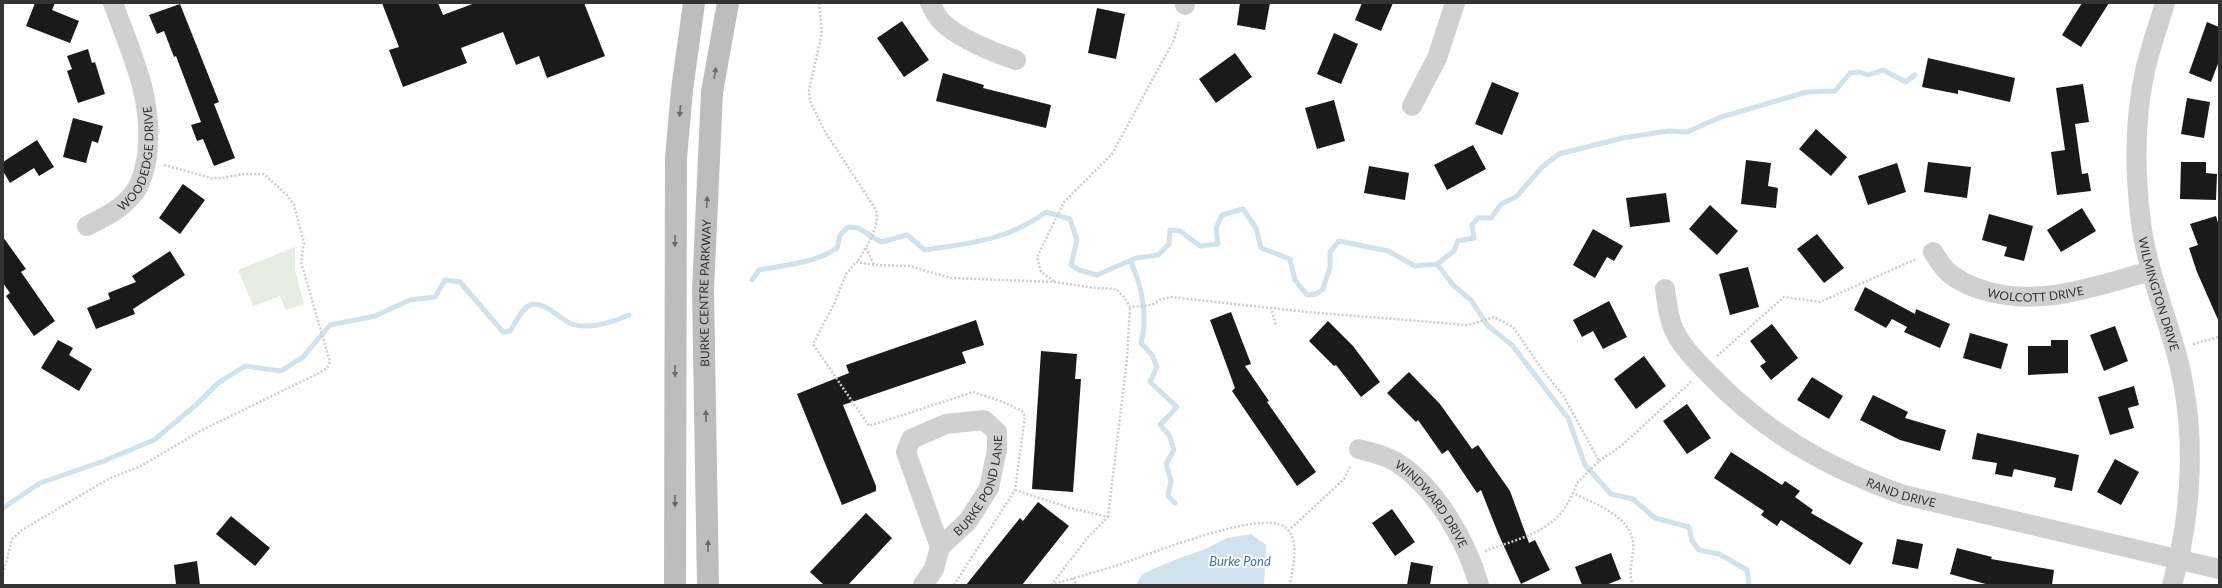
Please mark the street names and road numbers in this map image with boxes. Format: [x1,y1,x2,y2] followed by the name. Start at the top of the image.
[114,105,156,214] street label: WOODEDGE DRIVE
[695,218,714,367] street label: BURKE CENTRE PARKWAY
[2136,236,2183,353] street label: WILMINGTON DRIVE
[1986,282,2085,304] street label: WOLCOTT DRIVE
[950,435,1005,539] street label: BURKE POND LANE
[1393,456,1471,550] street label: WINDWARD DRIVE
[1864,474,1938,510] street label: RAND DRIVE

